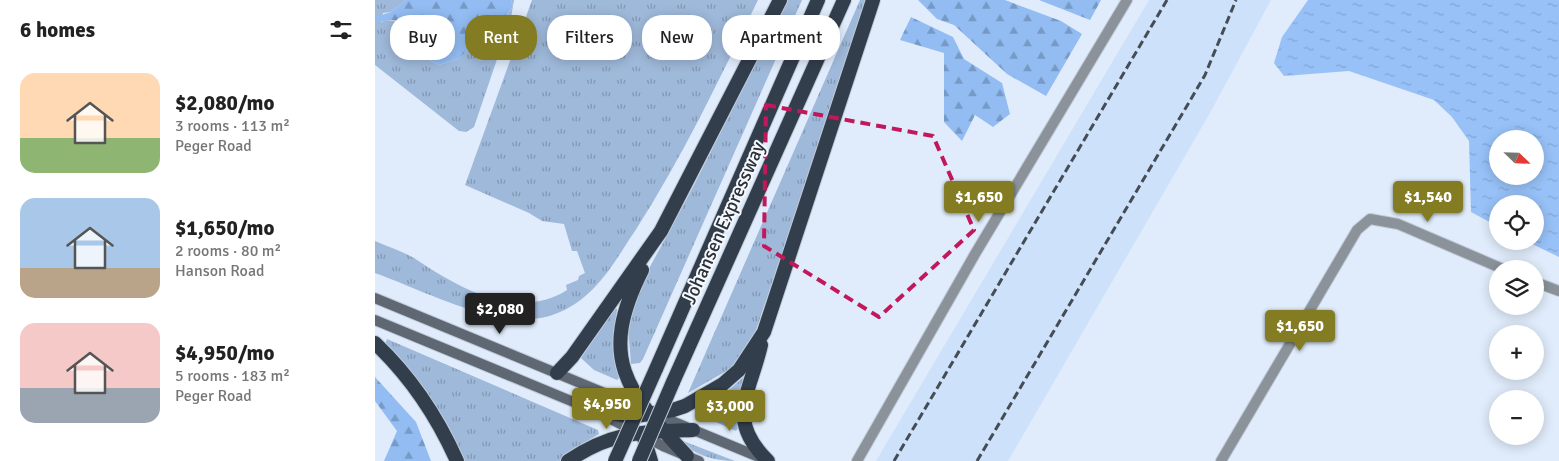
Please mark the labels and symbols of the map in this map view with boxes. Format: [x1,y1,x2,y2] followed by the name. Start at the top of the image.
[1489,130,1544,185] north arrow
[677,138,771,308] street label: Johansen Expressway
[938,180,1020,223] pin: $1,650
[1387,180,1469,223] pin: $1,540
[459,292,541,335] pin: $2,080
[1259,310,1341,352] pin: $1,650
[566,388,648,430] pin: $4,950
[689,390,771,432] pin: $3,000

